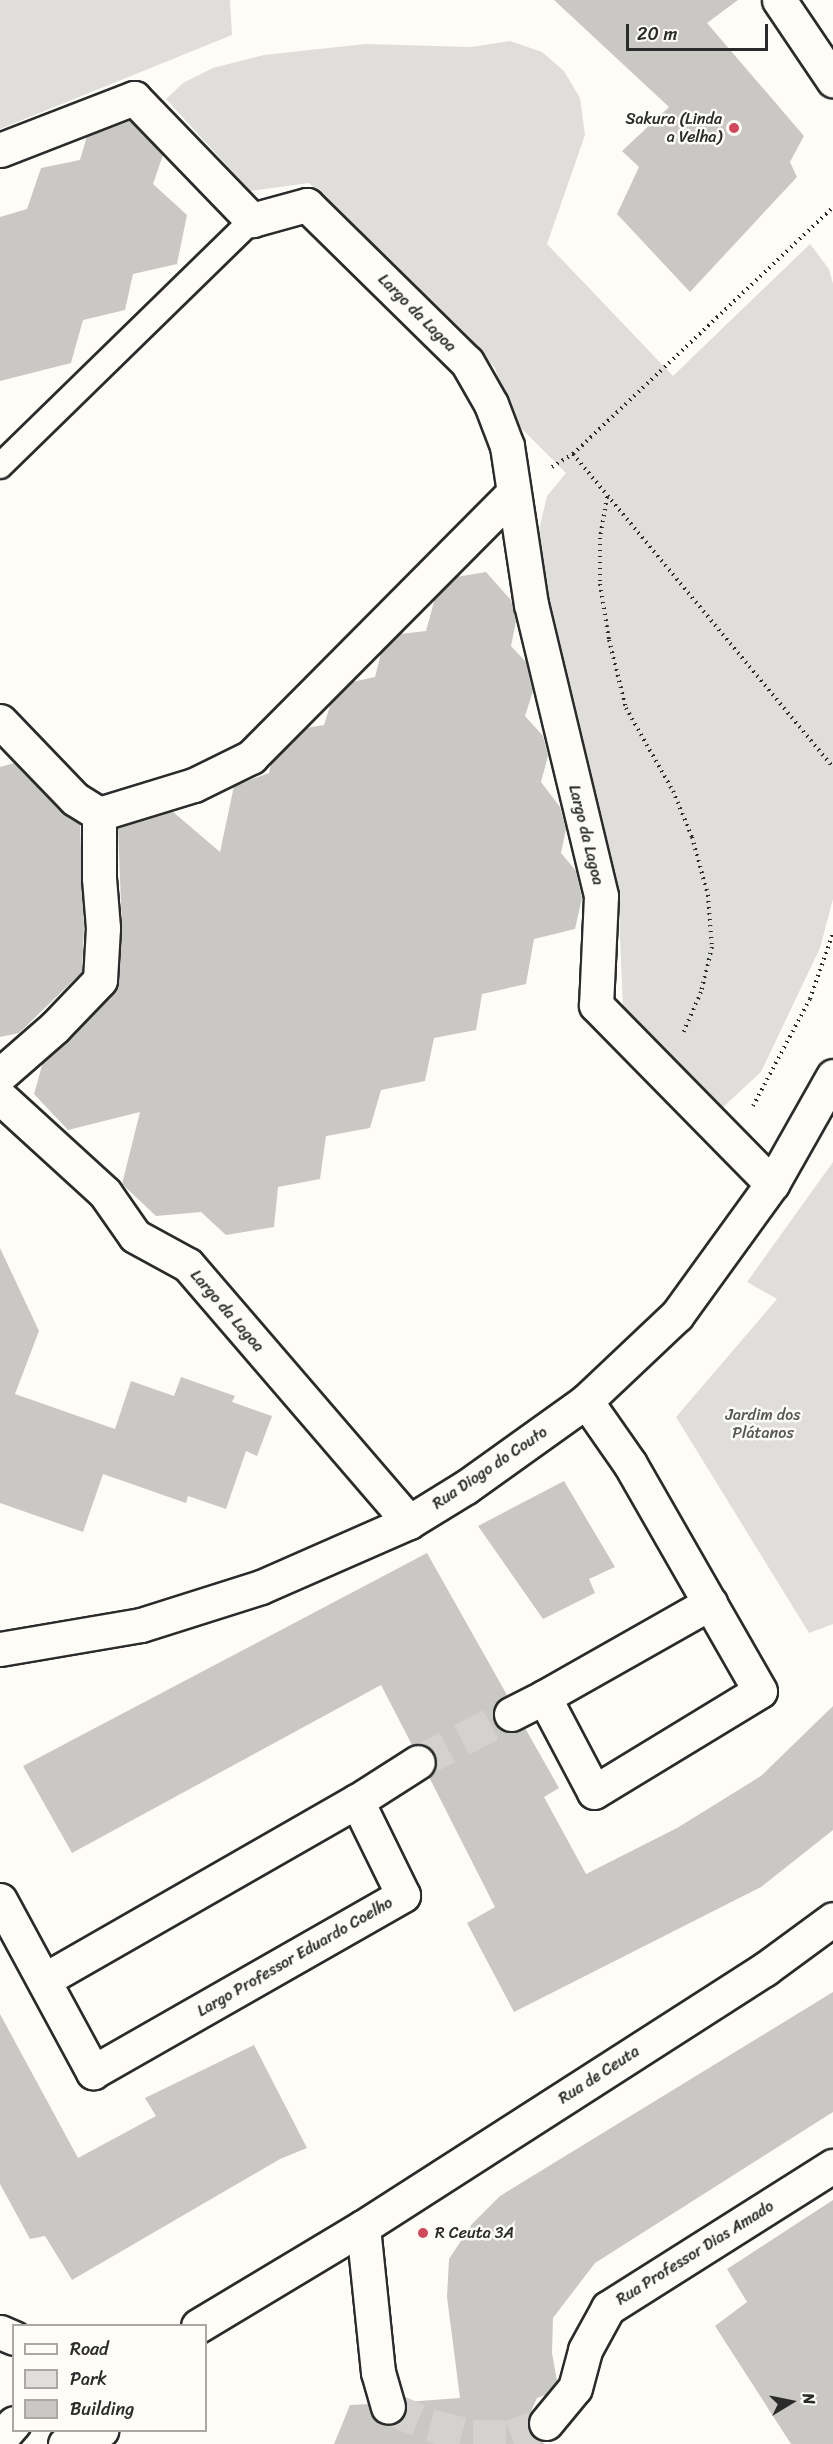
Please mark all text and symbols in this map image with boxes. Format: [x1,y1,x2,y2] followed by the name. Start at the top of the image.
[629,12,772,50] scale bar
[637,18,677,50] text: 20 m
[626,109,722,147] place label: Sakura (Linda a Velha)
[727,121,741,135] marker: Sakura (Linda a Velha)
[374,270,460,356] street label: Largo da Lagoa
[564,783,608,887] street label: Largo da Lagoa
[186,1266,268,1356] street label: Largo da Lagoa
[725,1405,801,1443] park label: Jardim dos Plátanos
[429,1422,551,1514] street label: Rua Diogo do Couto
[194,1893,396,2021] street label: Largo Professor Eduardo Coelho
[555,2042,643,2108] street label: Rua de Ceuta
[612,2196,778,2310] street label: Rua Professor Dias Amado
[435,2223,514,2243] place label: R Ceuta 3A
[416,2226,430,2240] marker: R Ceuta 3A
[12,2324,207,2432] legend
[70,2333,109,2365] text: Road
[70,2363,107,2395] text: Park
[761,2372,821,2432] north arrow
[794,2391,824,2407] text: N
[70,2393,134,2425] text: Building

